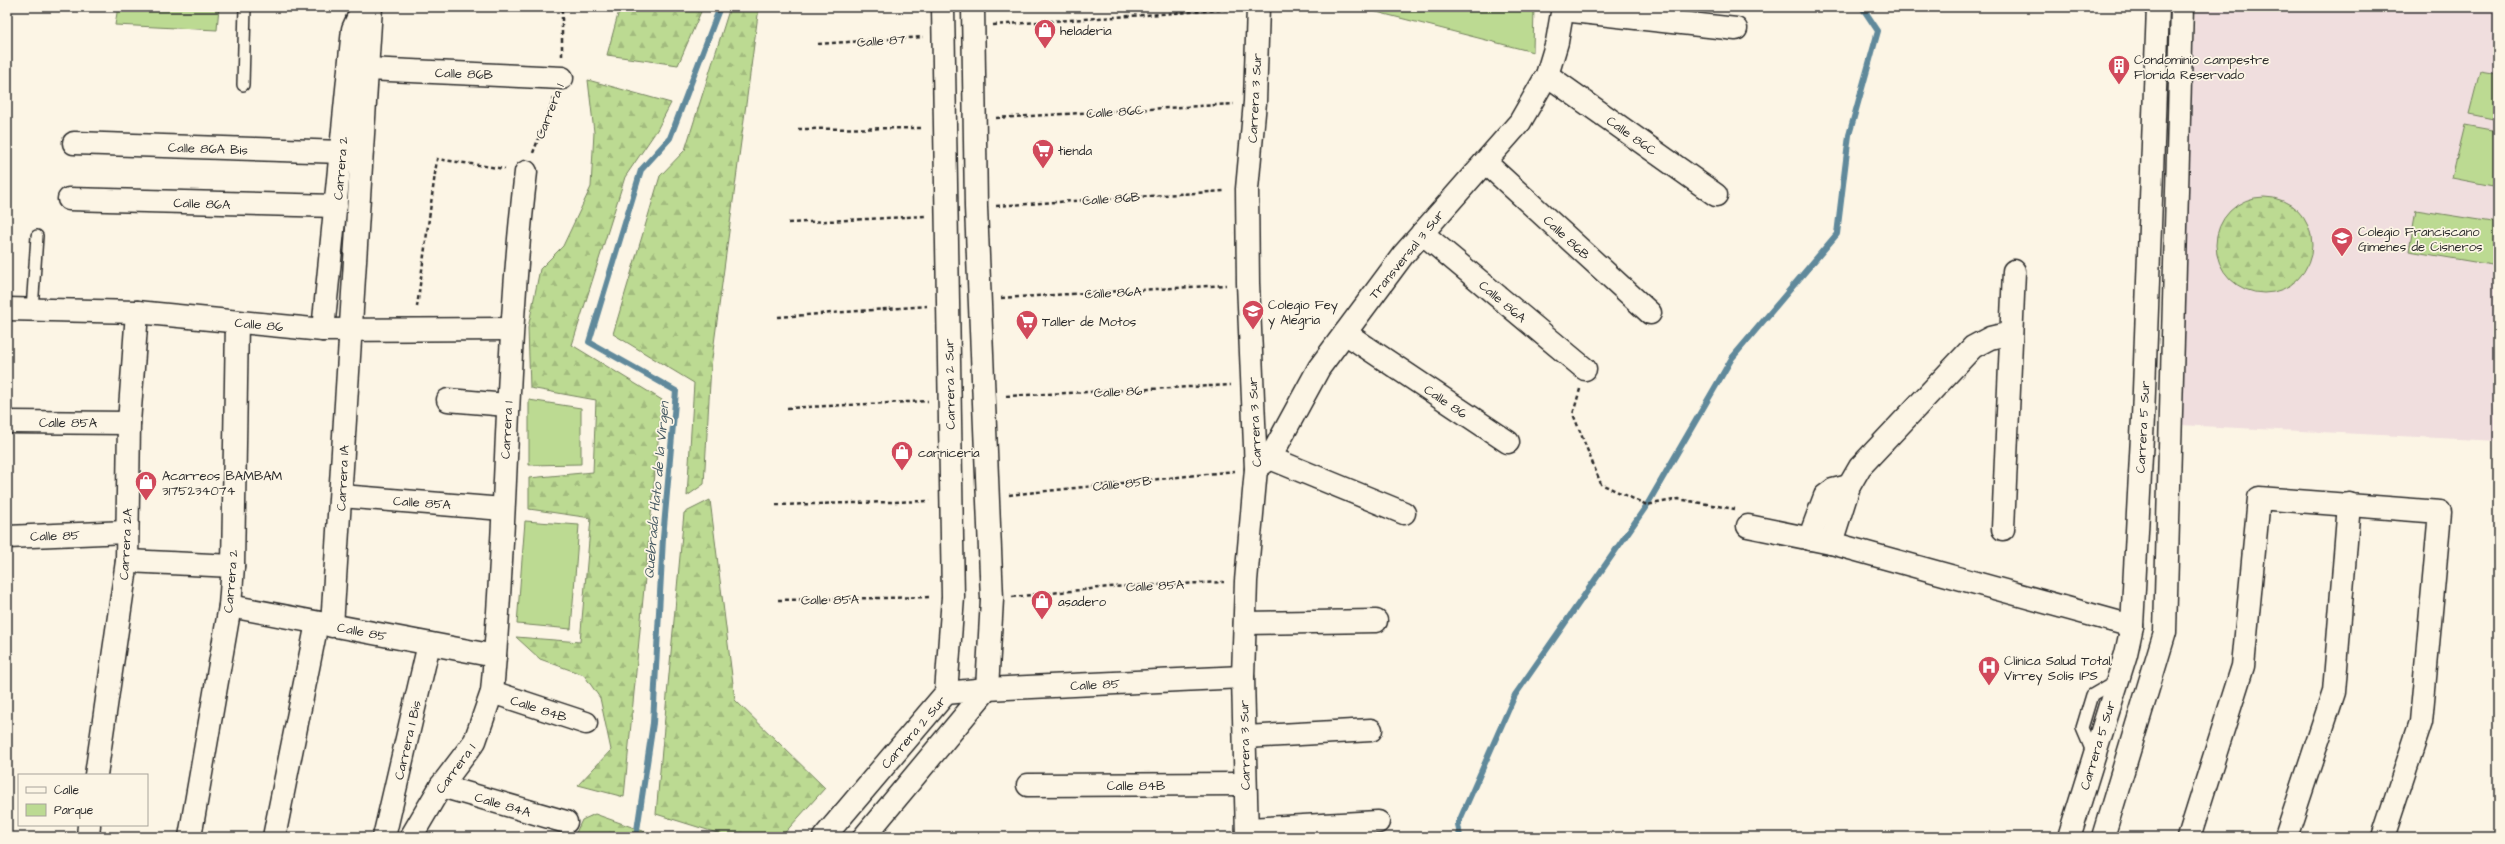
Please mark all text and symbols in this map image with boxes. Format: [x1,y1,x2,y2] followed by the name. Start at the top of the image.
[1032,17,1058,50] shop icon: heladeria
[1060,22,1112,40] place label: heladeria
[856,30,906,52] street label: Calle 87
[2134,51,2269,84] place label: Condominio campestre Florida Reservado
[1244,53,1266,144] street label: Carrera 3 Sur
[2106,53,2132,86] building icon: Condominio campestre Florida Reservado
[435,64,493,84] street label: Calle 86B
[531,81,569,142] street label: Carrera 1
[1086,101,1145,123] street label: Calle 86C
[1603,112,1660,160] street label: Calle 86C
[329,135,353,201] street label: Carrera 2
[1030,137,1056,170] supermarket icon: tienda
[168,139,249,159] street label: Calle 86A Bis
[1058,142,1092,160] place label: tienda
[1082,188,1141,210] street label: Calle 86B
[173,194,231,214] street label: Calle 86A
[1365,206,1448,303] street label: Transversal 3 Sur
[1539,211,1594,264] street label: Calle 86B
[2358,223,2483,256] place label: Colegio Franciscano Gimenes de Cisneros
[2329,225,2355,258] school or university icon: Colegio Franciscano Gimenes de Cisneros
[1475,277,1531,327] street label: Calle 86A
[1084,282,1143,303] street label: Calle 86A
[1268,296,1338,330] place label: Colegio Fey y Alegria
[1240,298,1266,331] school or university icon: Colegio Fey y Alegria
[1014,308,1040,341] supermarket icon: Taller de Motos
[1042,313,1137,331] place label: Taller de Motos
[234,314,284,336] street label: Calle 86
[940,338,960,430] street label: Carrera 2 Sur
[1244,376,1266,467] street label: Carrera 3 Sur
[2132,380,2154,474] street label: Carrera 5 Sur
[1420,381,1471,423] street label: Calle 86
[1093,382,1143,402] street label: Calle 86
[496,400,518,459] street label: Carrera 1
[639,400,675,579] water label: Quebrada Hato de la Virgen
[39,414,98,432] street label: Calle 85A
[889,439,915,472] shop icon: carniceria
[332,444,354,512] street label: Carrera 1A
[918,444,980,462] place label: carniceria
[162,467,282,500] place label: Acarreos BAMBAM 3175234074
[133,469,159,502] shop icon: Acarreos BAMBAM 3175234074
[1092,472,1152,496] street label: Calle 85B
[392,492,452,514] street label: Calle 85A
[115,507,137,580] street label: Carrera 2A
[30,526,80,546] street label: Calle 85
[219,548,243,614] street label: Carrera 2
[1126,575,1185,597] street label: Calle 85A
[1029,588,1055,621] shop icon: asadero
[801,590,860,610] street label: Calle 85A
[1058,593,1107,611] place label: asadero
[336,618,388,646] street label: Calle 85
[2004,652,2113,686] place label: Clínica Salud Total, Virrey Solís IPS
[1976,654,2002,687] hospital icon: Clínica Salud Total, Virrey Solís IPS
[1070,675,1120,695] street label: Calle 85
[508,691,569,727] street label: Calle 84B
[877,692,950,773] street label: Carrera 2 Sur
[390,698,426,782] street label: Carrera 1 Bis
[2076,698,2120,792] street label: Carrera 5 Sur
[1235,700,1255,790] street label: Carrera 3 Sur
[432,740,480,797] street label: Carrera 1
[18,774,148,826] legend
[1107,777,1165,795] street label: Calle 84B
[54,782,79,799] text: Calle
[472,788,534,822] street label: Calle 84A
[54,802,94,819] text: Parque

